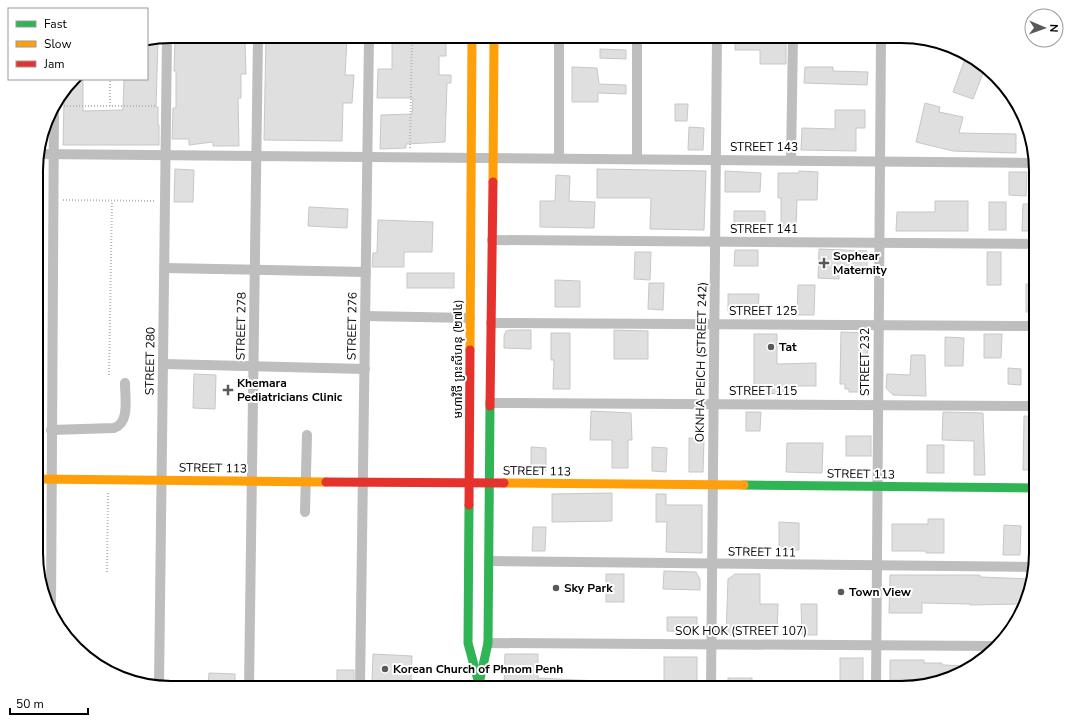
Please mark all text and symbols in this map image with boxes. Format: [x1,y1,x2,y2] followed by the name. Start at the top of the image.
[8,8,148,80] legend
[1024,8,1064,48] north arrow
[44,16,67,32] text: Fast
[1046,24,1061,33] text: N
[44,36,72,52] text: Slow
[43,56,65,72] text: Jam
[730,139,798,155] street label: STREET 143
[730,221,798,237] street label: STREET 141
[833,248,888,278] place label: Sophear Maternity
[818,257,830,269] marker: Sophear Maternity
[692,282,710,442] street label: OKNHA PEICH (STREET 242)
[232,292,250,360] street label: STREET 278
[343,292,361,360] street label: STREET 276
[450,299,466,419] street label: មហាវិថី ព្រះសីហនុ (២៧៤)
[729,303,797,319] street label: STREET 125
[141,327,159,395] street label: STREET 280
[857,328,873,396] street label: STREET 232
[779,339,797,355] place label: Tat
[766,342,776,352] marker: Tat
[237,375,343,405] place label: Khemara Pediatricians Clinic
[729,383,797,399] street label: STREET 115
[222,384,234,396] marker: Khemara Pediatricians Clinic
[179,459,247,477] street label: STREET 113
[503,462,571,480] street label: STREET 113
[827,465,895,483] street label: STREET 113
[728,543,796,561] street label: STREET 111
[564,580,613,596] place label: Sky Park
[551,583,561,593] marker: Sky Park
[849,584,912,600] place label: Town View
[836,587,846,597] marker: Town View
[675,623,807,639] street label: SOK HOK (STREET 107)
[393,661,563,677] place label: Korean Church of Phnom Penh
[380,664,390,674] marker: Korean Church of Phnom Penh
[10,690,88,716] scale bar
[16,696,44,712] text: 50 m

